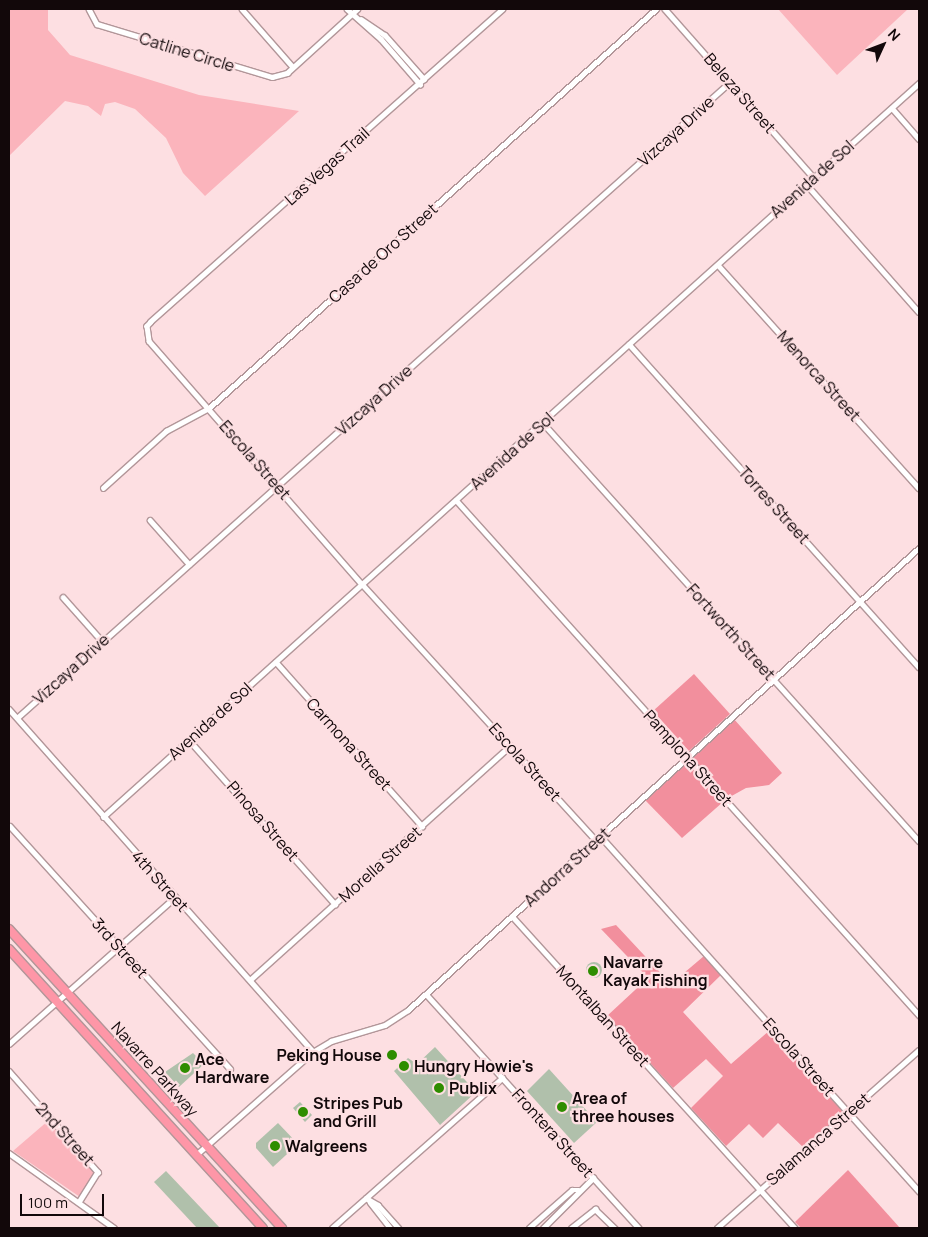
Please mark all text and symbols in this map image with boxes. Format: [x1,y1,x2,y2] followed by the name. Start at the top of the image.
[858,20,908,70] north arrow
[884,24,905,45] text: N
[137,28,237,76] street label: Catline Circle
[700,49,780,137] street label: Beleza Street
[634,92,718,170] street label: Vizcaya Drive
[281,123,373,209] street label: Las Vegas Trail
[766,136,858,222] street label: Avenida de Sol
[325,199,441,307] street label: Casa de Oro Street
[773,327,865,425] street label: Menorca Street
[332,361,416,439] street label: Vizcaya Drive
[466,408,558,494] street label: Avenida de Sol
[215,417,295,503] street label: Escola Street
[734,463,814,547] street label: Torres Street
[683,580,779,684] street label: Fortworth Street
[29,630,113,708] street label: Vizcaya Drive
[164,678,256,764] street label: Avenida de Sol
[302,694,396,794] street label: Carmona Street
[640,706,736,810] street label: Pamplona Street
[485,719,565,805] street label: Escola Street
[223,777,303,865] street label: Pinosa Street
[335,822,425,906] street label: Morella Street
[520,823,614,911] street label: Andorra Street
[128,847,192,915] street label: 4th Street
[88,914,152,982] street label: 3rd Street
[603,952,708,990] place label: Navarre Kayak Fishing
[553,961,653,1071] street label: Montalban Street
[587,965,599,977] marker: Navarre Kayak Fishing
[759,1014,839,1100] street label: Escola Street
[108,1018,202,1120] street label: Navarre Parkway
[276,1045,382,1065] place label: Peking House
[195,1049,269,1087] place label: Ace Hardware
[386,1049,398,1061] marker: Peking House
[414,1056,533,1076] place label: Hungry Howie's
[398,1060,410,1072] marker: Hungry Howie's
[179,1062,191,1074] marker: Ace Hardware
[449,1078,497,1098] place label: Publix
[433,1082,445,1094] marker: Publix
[508,1085,598,1181] street label: Frontera Street
[572,1088,674,1126] place label: Area of three houses
[762,1089,874,1189] street label: Salamanca Street
[313,1093,403,1131] place label: Stripes Pub and Grill
[32,1099,98,1169] street label: 2nd Street
[556,1101,568,1113] marker: Area of three houses
[297,1106,309,1118] marker: Stripes Pub and Grill
[285,1136,367,1156] place label: Walgreens
[269,1140,281,1152] marker: Walgreens
[22,1184,106,1216] scale bar
[28,1192,68,1213] text: 100 m

